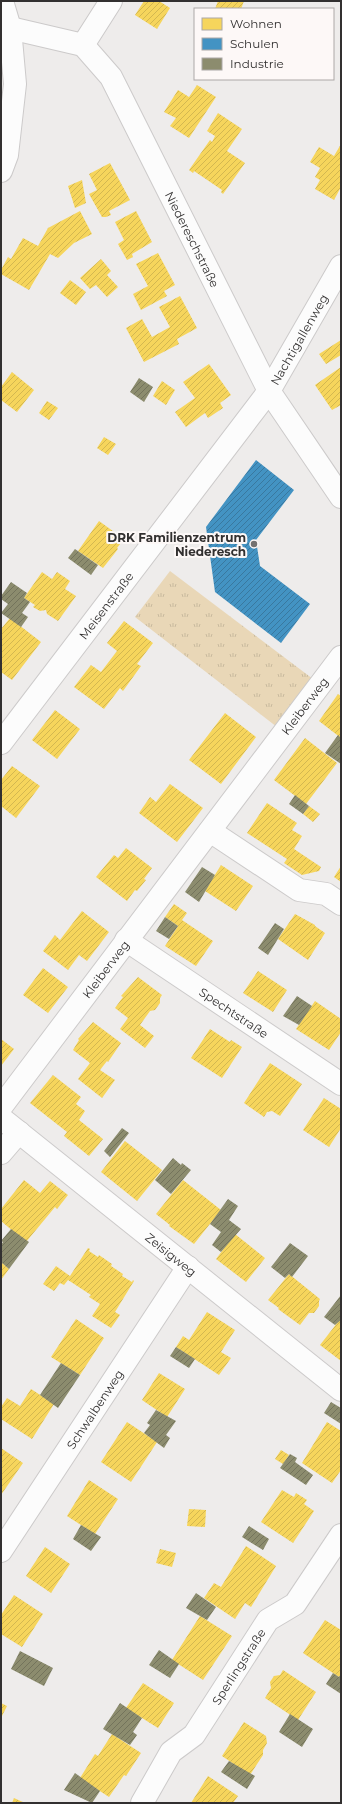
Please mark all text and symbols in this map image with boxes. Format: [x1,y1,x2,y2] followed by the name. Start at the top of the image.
[194,8,334,80] legend
[230,16,282,31] text: Wohnen
[230,36,279,51] text: Schulen
[230,56,284,71] text: Industrie
[162,189,223,290] street label: Niedereschstraße
[267,291,331,388] street label: Nachtigallenweg
[107,530,246,559] place label: DRK Familienzentrum Niederesch
[249,539,259,549] marker: DRK Familienzentrum Niederesch
[75,569,136,642] street label: Meisenstraße
[278,674,331,738] street label: Kleiberweg
[79,937,132,1001] street label: Kleiberweg
[197,984,271,1041] street label: Spechtstraße
[143,1229,200,1279] street label: Zeisigweg
[63,1366,126,1452] street label: Schwalbenweg
[208,1625,268,1707] street label: Sperlingstraße

